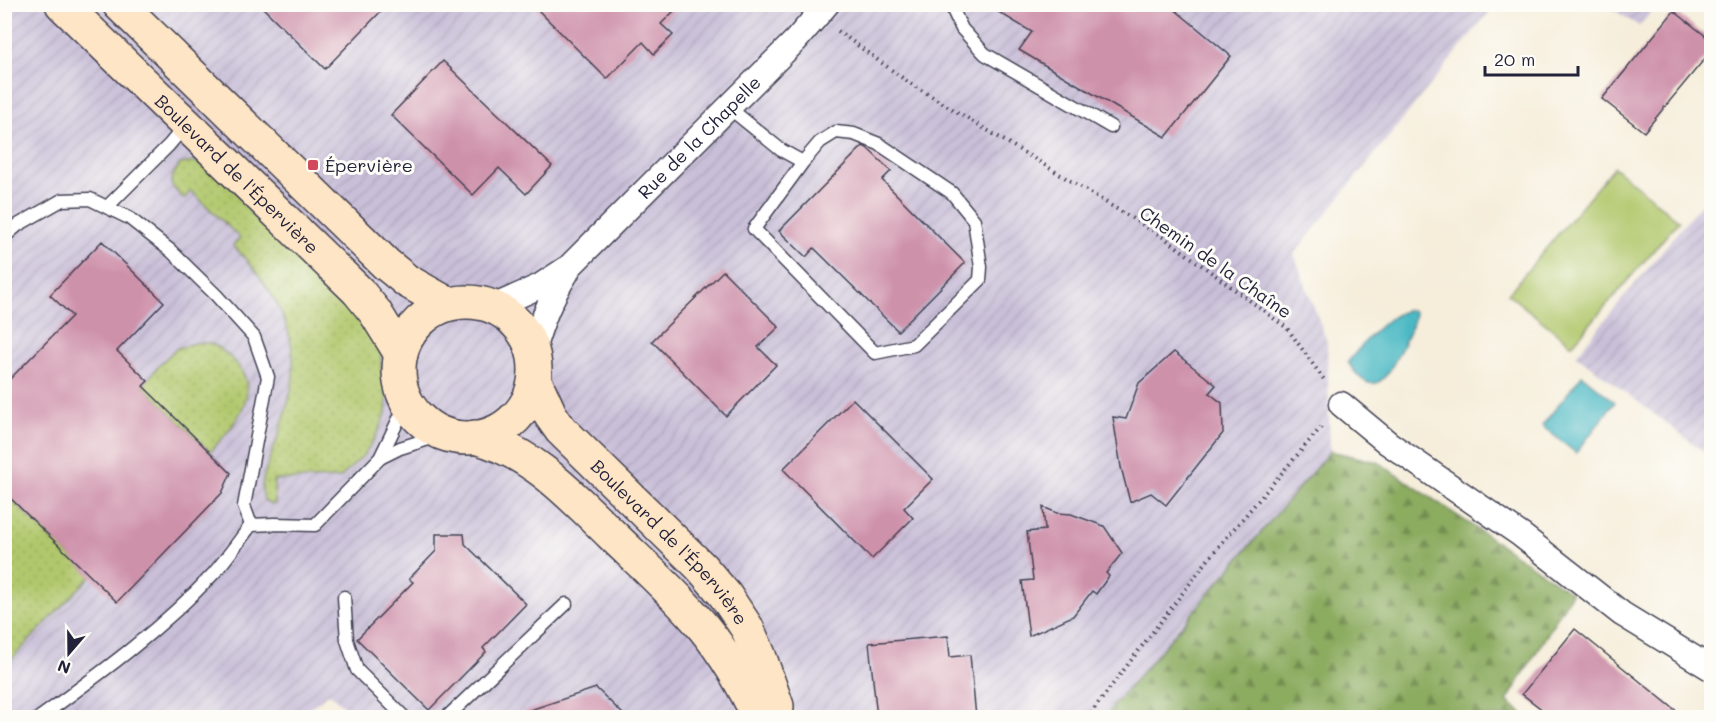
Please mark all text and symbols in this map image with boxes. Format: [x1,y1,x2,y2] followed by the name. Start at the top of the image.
[1485,39,1578,77] scale bar
[1494,47,1535,71] text: 20 m
[632,70,766,204] street label: Rue de la Chapelle
[150,89,324,259] street label: Boulevard de l'Épervière
[325,153,413,177] place label: Épervière
[306,158,320,172] marker: Épervière
[1135,200,1297,324] street label: Chemin de la Chaîne
[586,454,753,629] street label: Boulevard de l'Épervière
[39,623,99,683] north arrow
[54,656,73,680] text: N

